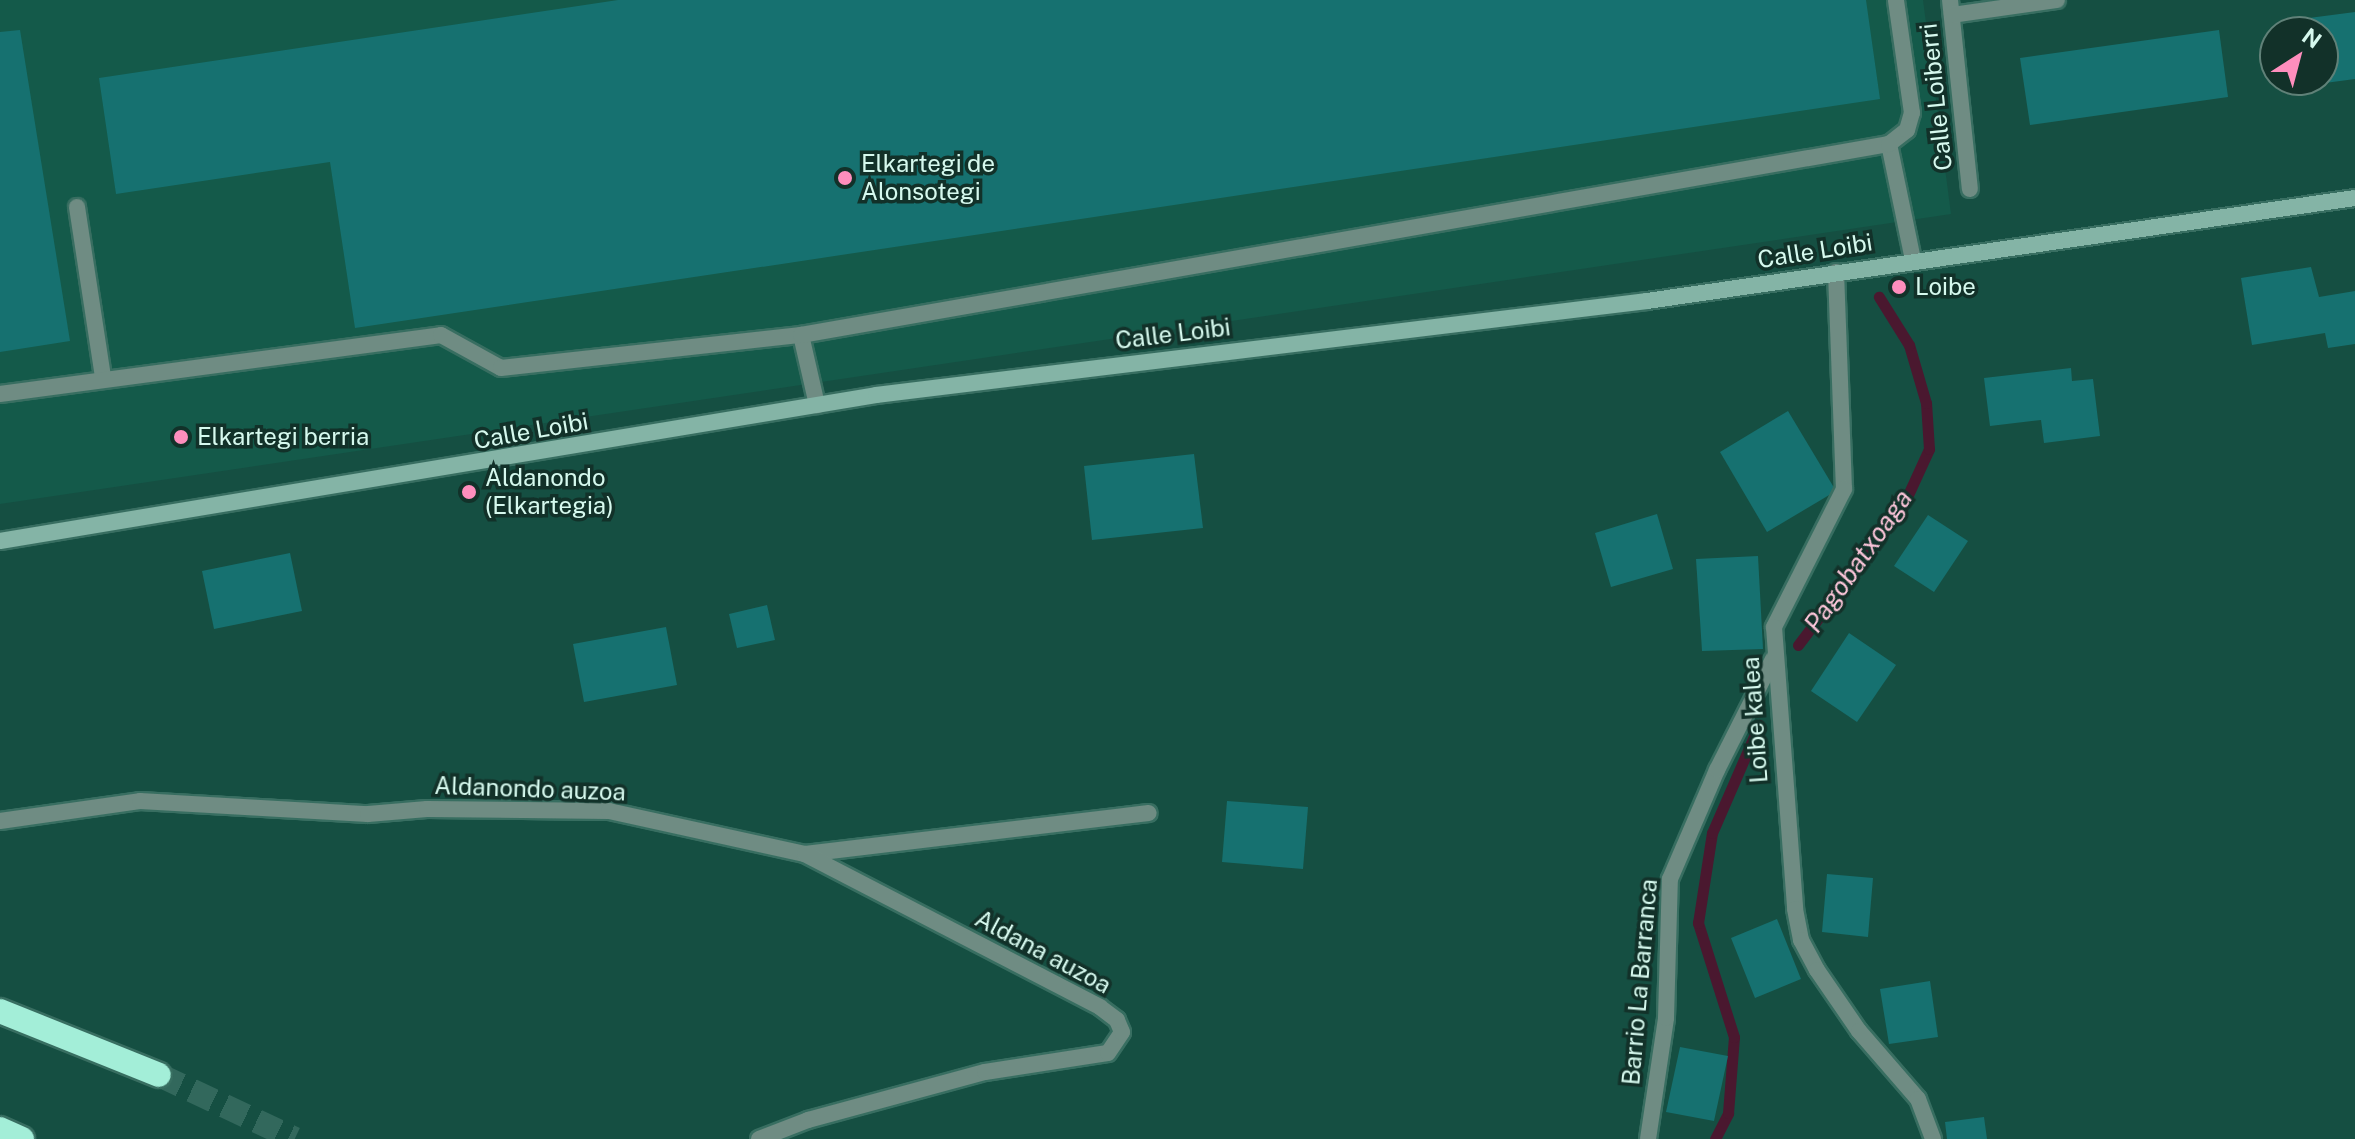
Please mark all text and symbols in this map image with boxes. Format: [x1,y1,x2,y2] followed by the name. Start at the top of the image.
[2259,16,2339,96] north arrow
[1914,22,1958,172] street label: Calle Loiberri
[2297,23,2327,54] text: N
[861,150,995,206] place label: Elkartegi de Alonsotegi
[836,169,854,187] marker: Elkartegi de Alonsotegi
[1755,228,1875,274] street label: Calle Loibi
[1915,273,1976,301] place label: Loibe
[1890,278,1908,296] marker: Loibe
[1114,313,1232,355] street label: Calle Loibi
[471,407,591,455] street label: Calle Loibi
[197,423,369,451] place label: Elkartegi berria
[172,428,190,446] marker: Elkartegi berria
[485,464,614,520] place label: Aldanondo (Elkartegia)
[460,483,478,501] marker: Aldanondo (Elkartegia)
[1797,484,1919,638] water label: Pagobatxoaga
[1736,656,1774,784] street label: Loibe kalea
[434,771,626,807] street label: Aldanondo auzoa
[1617,878,1663,1086] street label: Barrio La Barranca
[970,904,1116,1000] street label: Aldana auzoa

